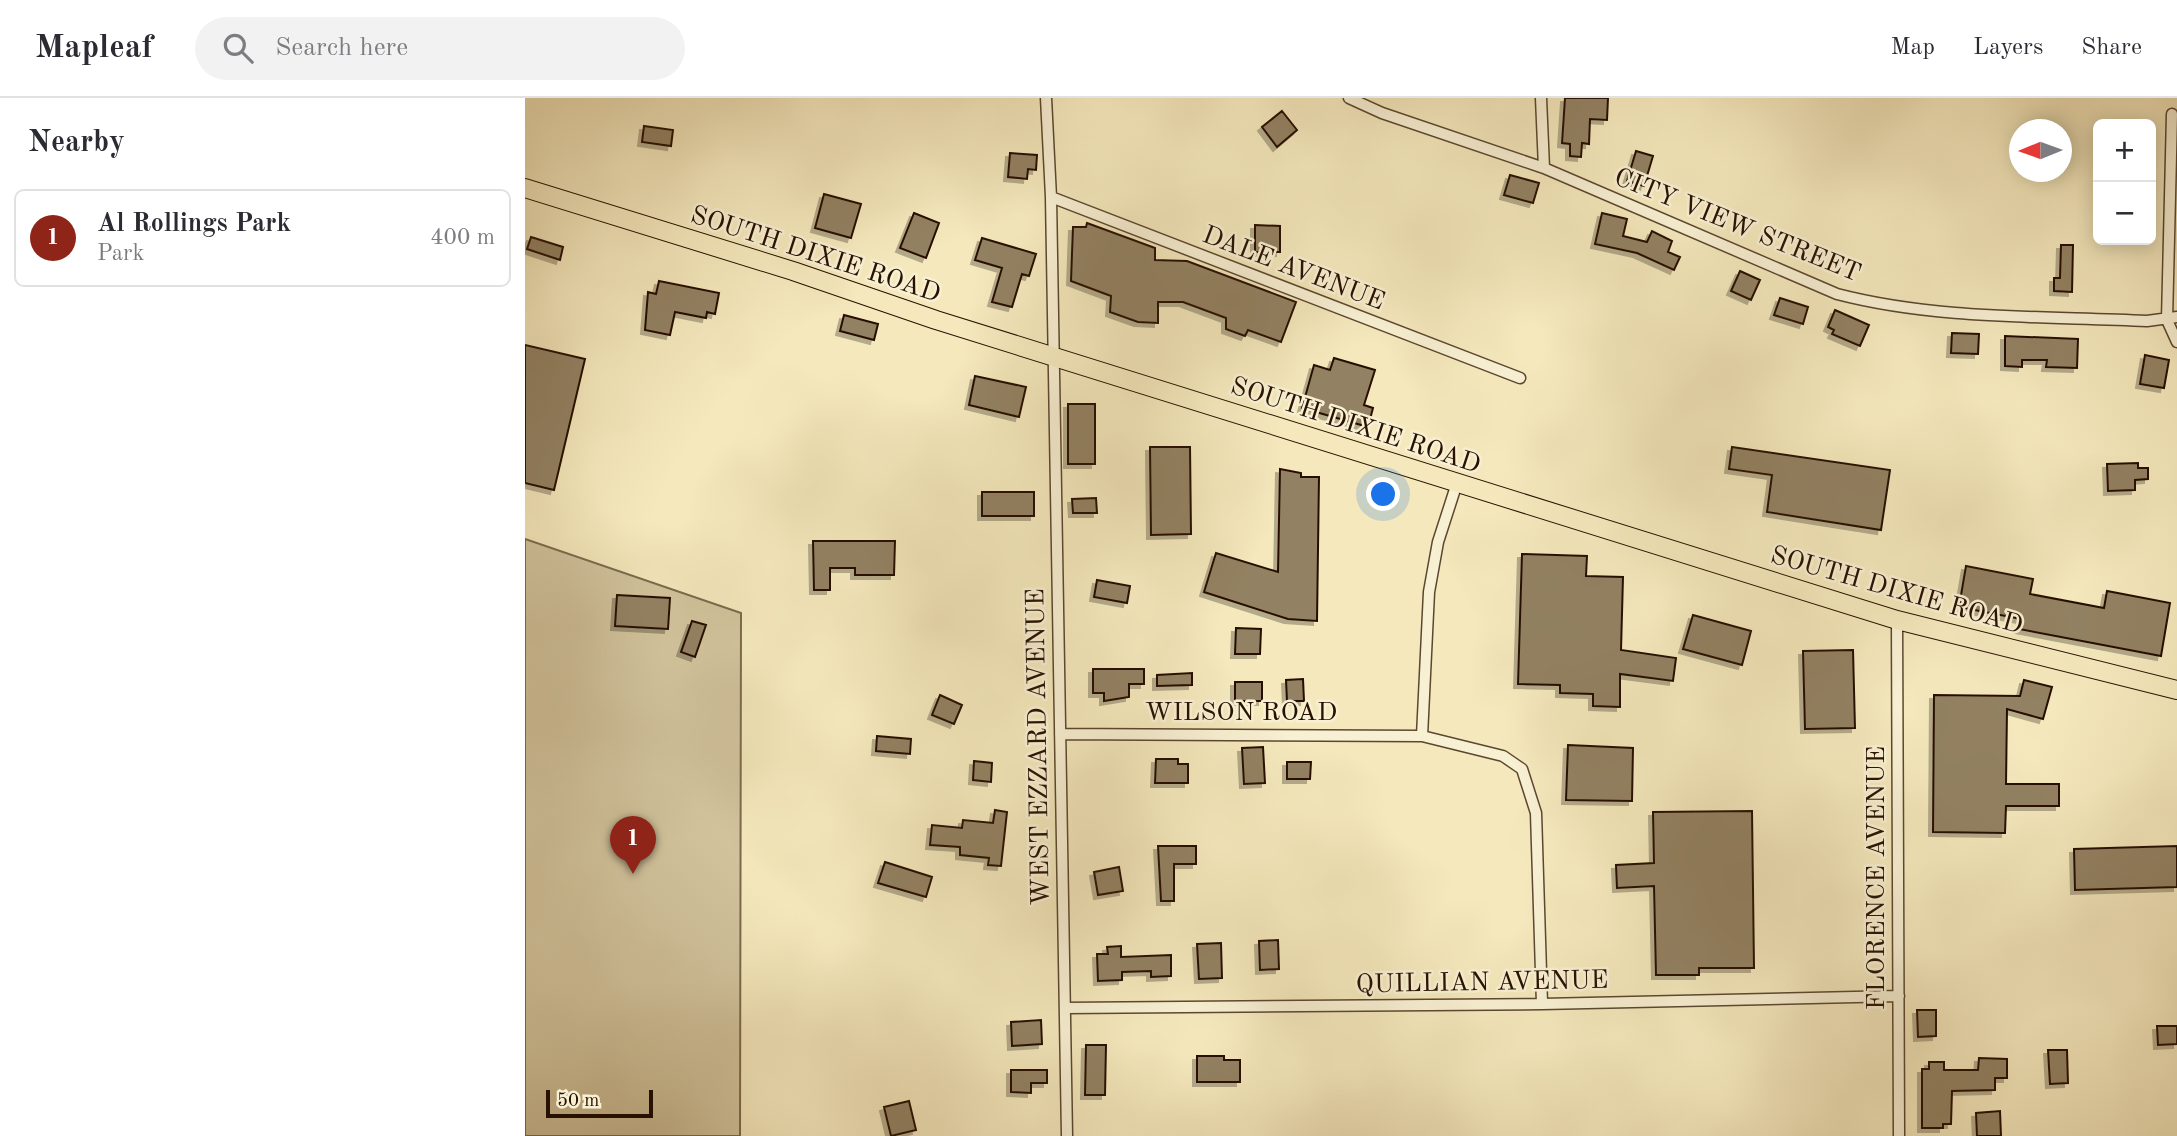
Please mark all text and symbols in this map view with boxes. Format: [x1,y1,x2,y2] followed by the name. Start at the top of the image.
[195,17,685,80] search box
[219,29,257,67] icon: search
[35,32,153,65] text: Mapleaf
[275,35,408,61] text: Search here
[1891,36,1935,60] text: Map
[1973,36,2043,60] text: Layers
[2081,36,2142,60] text: Share
[2009,119,2072,182] north arrow
[2093,119,2156,245] map controls
[2093,119,2156,182] button: +
[28,128,125,158] text: Nearby
[1610,164,1864,287] street label: CITY VIEW STREET
[2093,182,2156,245] button: −
[687,202,944,308] street label: SOUTH DIXIE ROAD
[97,211,291,237] text: Al Rollings Park
[1199,222,1388,316] street label: DALE AVENUE
[46,226,60,249] text: 1
[430,226,495,249] text: 400 m
[97,242,144,265] text: Park
[1227,373,1484,479] street label: SOUTH DIXIE ROAD
[1366,477,1400,511] your location
[1767,542,2026,639] street label: SOUTH DIXIE ROAD
[1023,588,1055,906] street label: WEST EZZARD AVENUE
[1145,700,1337,726] street label: WILSON ROAD
[1864,746,1890,1010] street label: FLORENCE AVENUE
[610,816,656,874] pin: 1
[1355,968,1609,998] street label: QUILLIAN AVENUE
[546,1087,653,1119] scale bar
[557,1092,599,1111] text: 50 m

